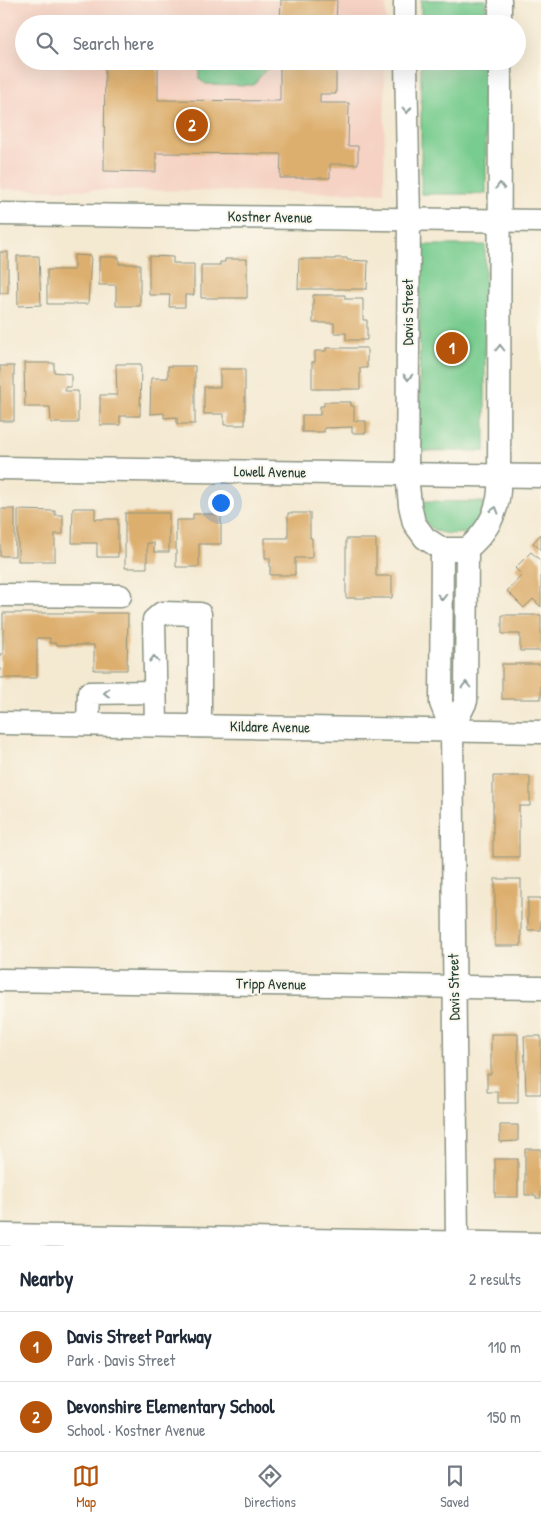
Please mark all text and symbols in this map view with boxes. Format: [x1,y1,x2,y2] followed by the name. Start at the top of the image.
[15,15,526,70] search box
[33,29,61,57] icon: search
[73,30,154,56] text: Search here
[176,106,208,144] pin: 2
[401,106,412,114] one-way arrow
[495,182,505,190] one-way arrow
[227,205,313,228] street label: Kostner Avenue
[397,278,418,345] street label: Davis Street
[436,329,468,367] pin: 1
[495,344,505,352] one-way arrow
[403,374,413,382] one-way arrow
[234,460,306,483] street label: Lowell Avenue
[208,490,234,516] your location
[489,507,499,515] one-way arrow
[437,594,447,602] one-way arrow
[149,655,160,663] one-way arrow
[461,681,471,688] one-way arrow
[102,688,110,698] one-way arrow
[230,715,310,738] street label: Kildare Avenue
[442,953,465,1020] street label: Davis Street
[236,972,306,995] street label: Tripp Avenue
[20,1264,73,1293] text: Nearby
[469,1268,521,1290] text: 2 results
[67,1323,212,1349] text: Davis Street Parkway
[33,1336,39,1358] text: 1
[488,1336,521,1358] text: 110 m
[67,1349,175,1371] text: Park · Davis Street
[67,1393,274,1419] text: Devonshire Elementary School
[32,1406,40,1428] text: 2
[487,1406,521,1428] text: 150 m
[67,1419,205,1441] text: School · Kostner Avenue
[72,1462,100,1511] tab: Map
[244,1462,296,1511] tab: Directions
[440,1462,469,1511] tab: Saved

